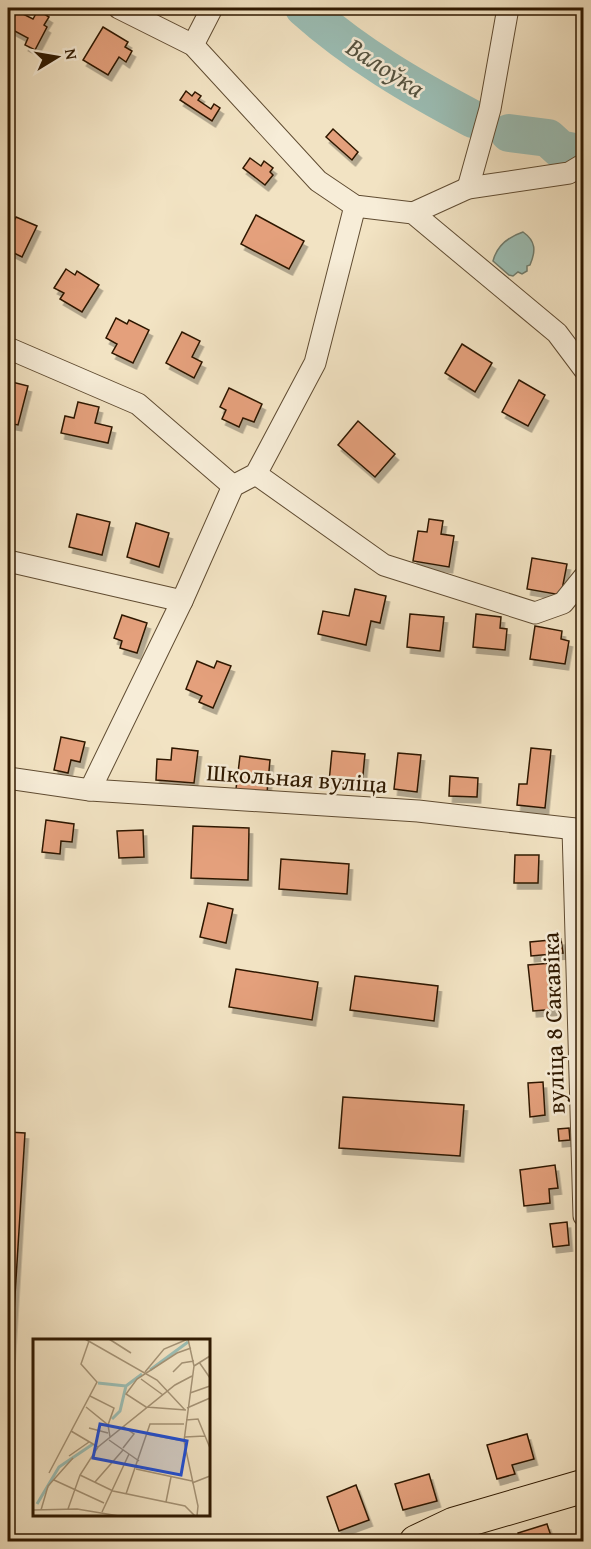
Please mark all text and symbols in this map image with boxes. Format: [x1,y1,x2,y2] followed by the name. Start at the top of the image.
[27,27,87,87] north arrow
[338,27,433,107] water label: Валоўка
[59,47,85,62] text: N
[205,754,389,802] street label: Школьная вуліца
[532,931,574,1115] street label: вуліца 8 Сакавіка
[33,1339,210,1516] inset map

